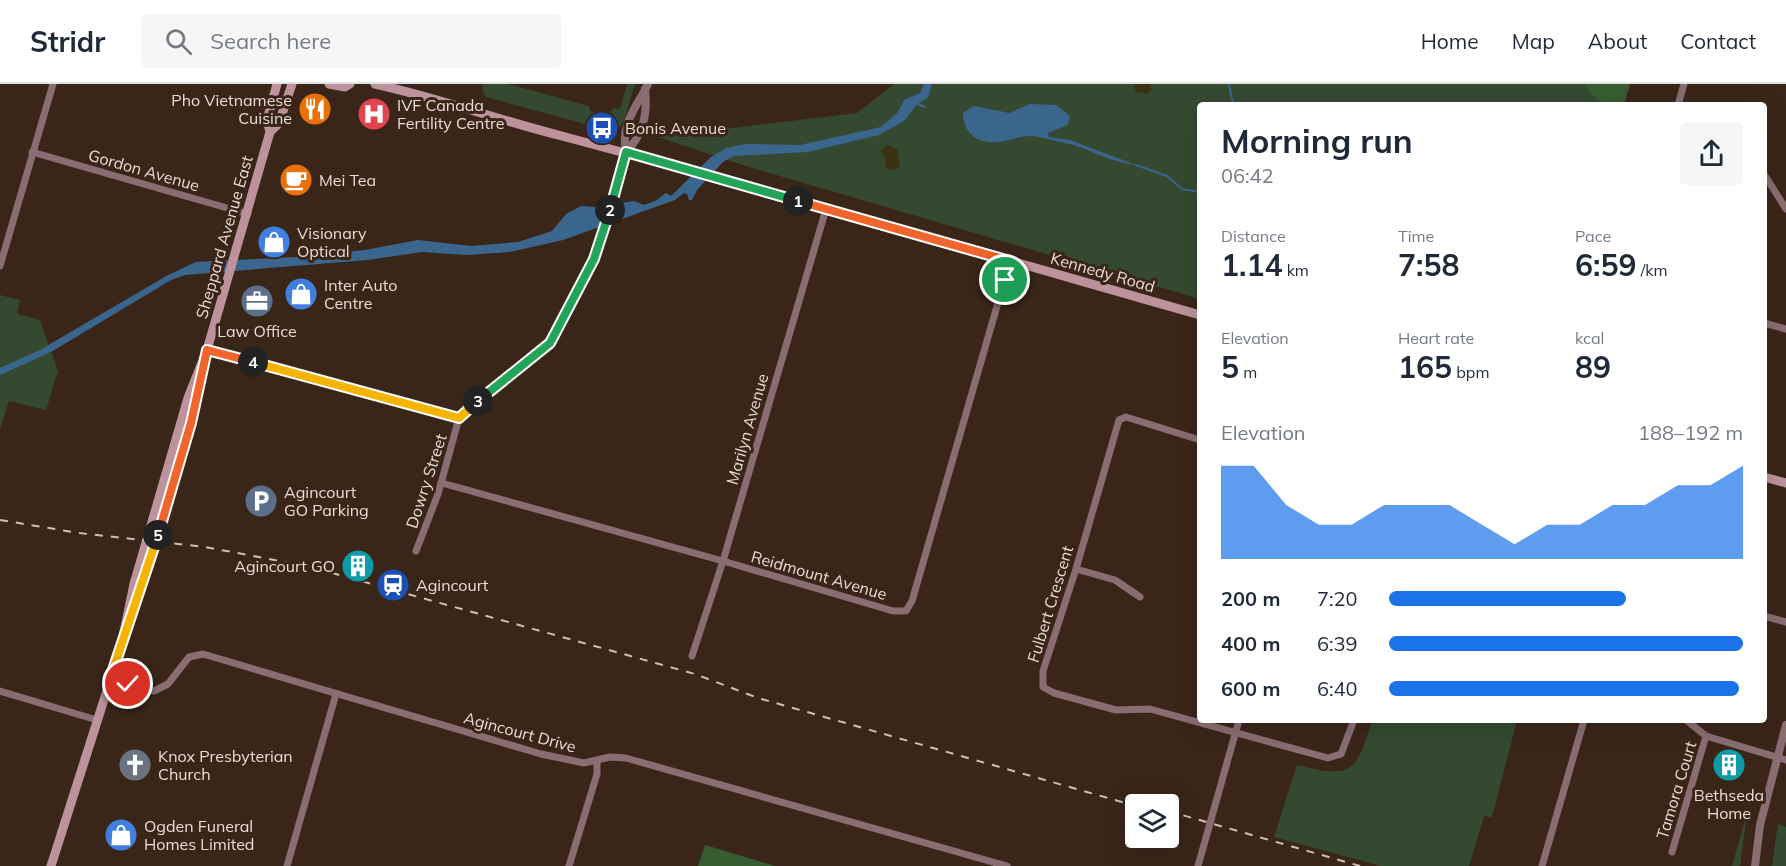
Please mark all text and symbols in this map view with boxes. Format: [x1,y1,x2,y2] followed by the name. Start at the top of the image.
[141,14,561,68] search box
[30,24,105,59] text: Stridr
[162,25,195,58] icon: search
[210,27,331,55] text: Search here
[1421,28,1479,54] text: Home
[1512,28,1555,54] text: Map
[1588,28,1647,54] text: About
[1680,28,1756,54] text: Contact
[171,90,292,128] place label: Pho Vietnamese Cuisine
[297,91,333,127] restaurant icon: Pho Vietnamese Cuisine
[397,95,505,133] place label: IVF Canada Fertility Centre
[356,96,392,132] hospital icon: IVF Canada Fertility Centre
[584,110,620,146] bus stop icon: Bonis Avenue
[625,118,726,138] place label: Bonis Avenue
[1221,120,1413,161] text: Morning run
[1680,122,1743,185] button: share
[86,145,202,195] street label: Gordon Avenue
[191,153,257,321] street label: Sheppard Avenue East
[278,162,314,198] cafe icon: Mei Tea
[1221,163,1274,188] text: 06:42
[319,170,376,190] place label: Mei Tea
[783,186,813,216] pin: 1
[793,191,803,211] text: 1
[595,195,625,225] pin: 2
[605,200,615,220] text: 2
[297,223,367,261] place label: Visionary Optical
[256,224,292,260] shop icon: Visionary Optical
[1221,226,1286,246] text: Distance
[1398,226,1434,246] text: Time
[1575,226,1611,246] text: Pace
[1221,246,1282,284] text: 1.14
[1398,246,1459,284] text: 7:58
[1575,246,1636,284] text: 6:59
[1049,248,1157,296] street label: Kennedy Road
[979,254,1030,305] pin
[1282,260,1309,280] text: km
[1636,260,1667,280] text: /km
[988,263,1021,296] icon: arrive
[324,275,397,313] place label: Inter Auto Centre
[283,276,319,312] shop icon: Inter Auto Centre
[239,283,275,319] office icon: Law Office
[217,321,297,341] place label: Law Office
[1221,328,1289,348] text: Elevation
[1398,328,1474,348] text: Heart rate
[1575,328,1604,348] text: kcal
[238,347,268,377] pin: 4
[1221,348,1239,386] text: 5
[1398,348,1452,386] text: 165
[1575,348,1611,386] text: 89
[248,352,258,372] text: 4
[1239,362,1257,382] text: m
[1452,362,1489,382] text: bpm
[722,371,772,487] street label: Marilyn Avenue
[463,386,493,416] pin: 3
[473,391,483,411] text: 3
[1221,420,1306,445] text: Elevation
[1638,420,1743,445] text: 188–192 m
[401,431,451,531] street label: Dowry Street
[284,482,369,520] place label: Agincourt GO Parking
[243,483,279,519] parking icon: Agincourt GO Parking
[143,520,173,550] pin: 5
[153,525,163,545] text: 5
[1023,543,1077,665] street label: Fulbert Crescent
[749,546,889,604] street label: Reidmount Avenue
[340,548,376,584] building icon: Agincourt GO
[234,556,335,576] place label: Agincourt GO
[375,567,411,603] station icon: Agincourt
[416,575,489,595] place label: Agincourt
[1221,586,1280,611] text: 200 m
[1317,586,1358,611] text: 7:20
[1221,631,1280,656] text: 400 m
[1317,631,1358,656] text: 6:39
[102,658,153,709] pin
[111,667,144,700] icon: check
[1221,676,1280,701] text: 600 m
[1317,676,1358,701] text: 6:40
[462,707,578,757] street label: Agincourt Drive
[1652,738,1700,841] street label: Tamora Court
[158,746,293,784] place label: Knox Presbyterian Church
[117,747,153,783] church icon: Knox Presbyterian Church
[1711,747,1747,783] building icon: Bethseda Home
[1694,785,1764,823] place label: Bethseda Home
[1125,794,1179,848] map controls
[1125,794,1179,848] button: layers
[144,816,254,854] place label: Ogden Funeral Homes Limited
[103,817,139,853] shop icon: Ogden Funeral Homes Limited

